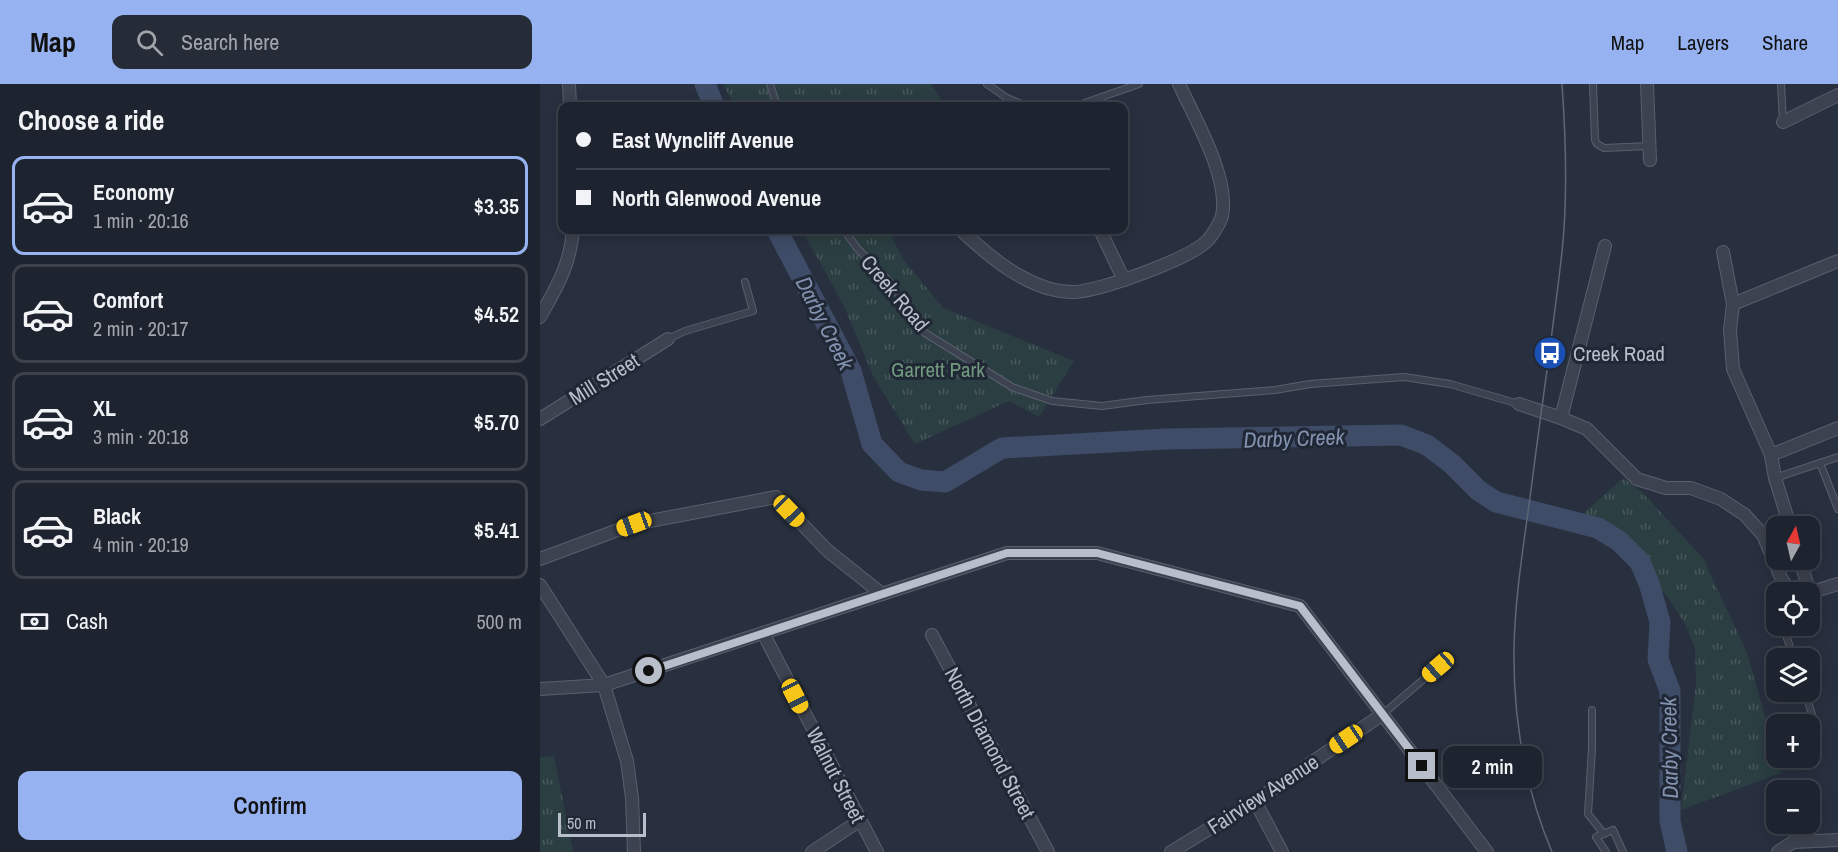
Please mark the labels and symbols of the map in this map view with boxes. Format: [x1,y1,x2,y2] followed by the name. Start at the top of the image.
[854,248,936,338] street label: Creek Road
[789,271,862,376] water label: Darby Creek
[1532,335,1568,371] bus stop icon: Creek Road
[1573,339,1665,368] place label: Creek Road
[563,346,645,412] street label: Mill Street
[891,355,985,384] park label: Garrett Park
[1243,421,1346,455] water label: Darby Creek
[770,492,808,530] car
[614,509,654,539] car
[1766,516,1820,570] north arrow
[1419,648,1457,686] car
[635,657,662,684] route start
[938,662,1042,824] street label: North Diamond Street
[779,676,811,716] car
[1653,696,1685,799] water label: Darby Creek
[1326,721,1366,757] car
[800,722,873,828] street label: Walnut Street
[1443,745,1542,787] callout: 2 min
[1202,747,1324,841] street label: Fairview Avenue
[1408,752,1435,779] route end
[558,810,646,838] scale bar

